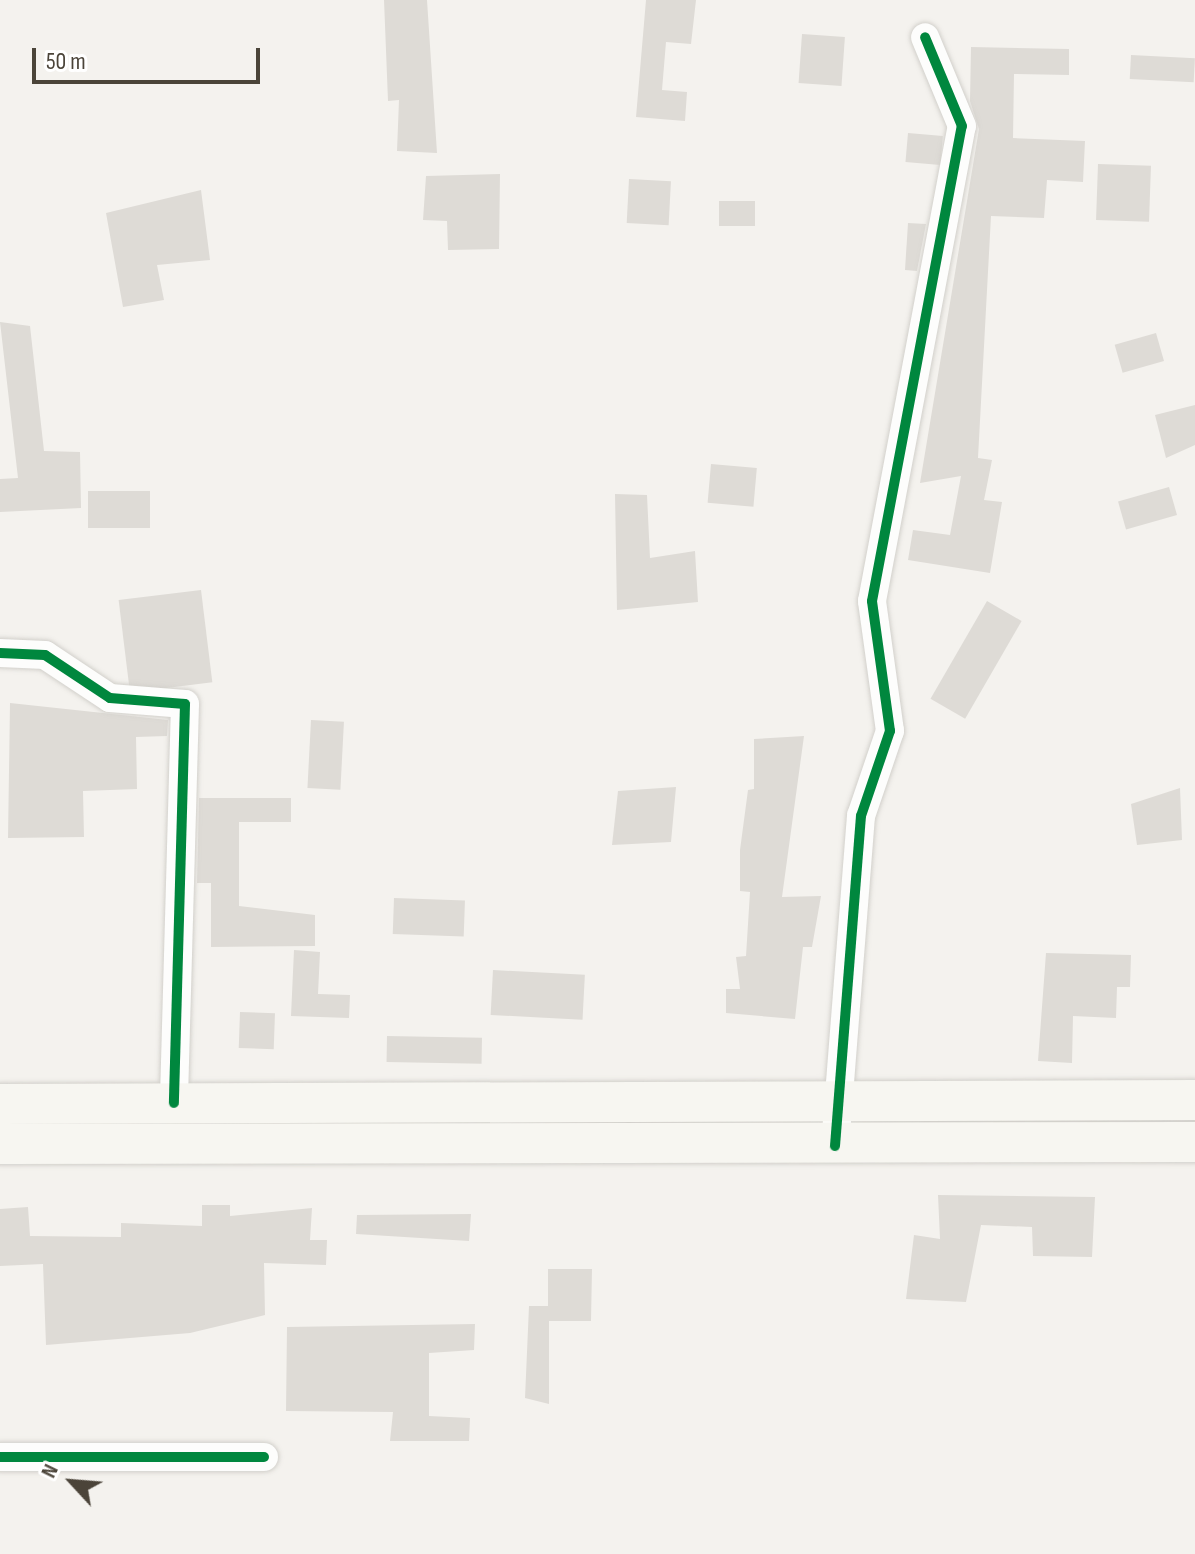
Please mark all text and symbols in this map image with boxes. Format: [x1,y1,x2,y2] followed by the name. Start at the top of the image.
[36,32,264,82] scale bar
[46,47,86,76] text: 50 m
[32,1442,112,1522] north arrow
[35,1460,65,1482] text: N

